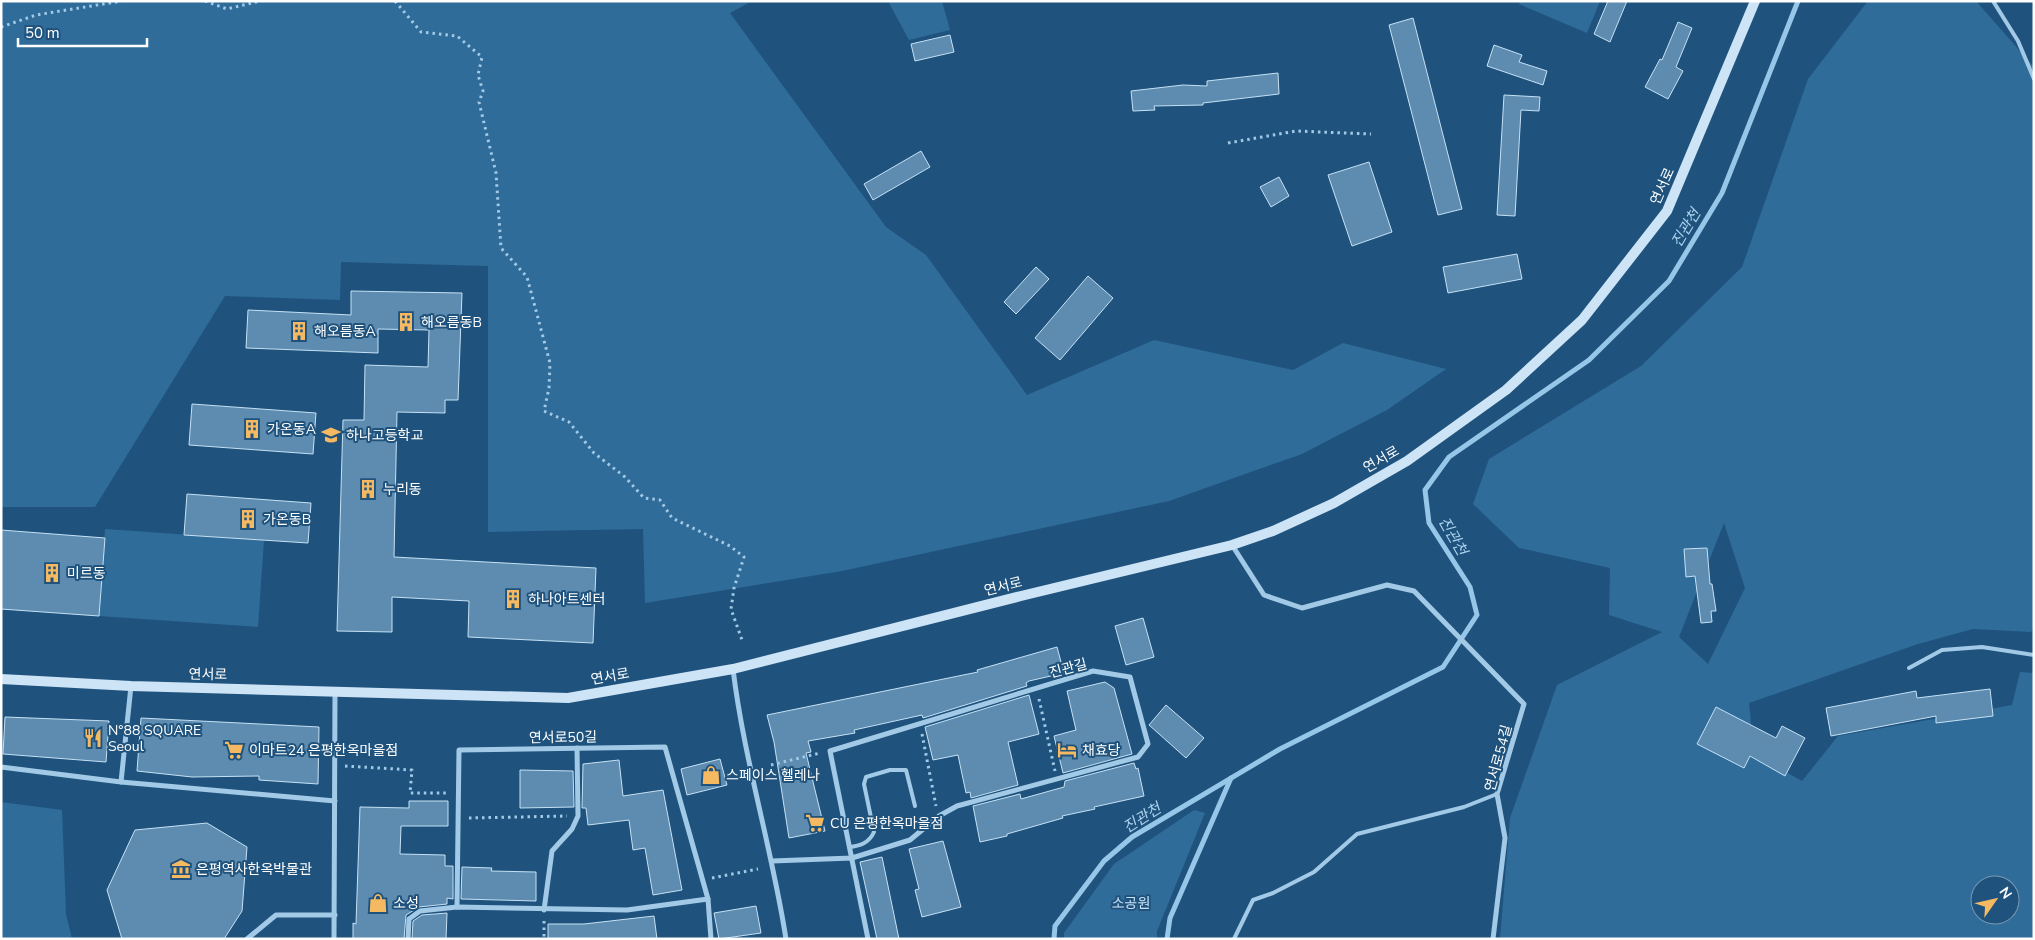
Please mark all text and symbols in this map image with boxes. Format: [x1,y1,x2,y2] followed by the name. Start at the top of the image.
[18,15,146,47] scale bar
[25,23,60,43] text: 50 m
[1646,165,1679,208] street label: 연서로
[1667,203,1706,251] water label: 진관천
[395,311,417,333] building icon: 해오름동B
[421,313,482,332] place label: 해오름동B
[288,320,310,342] building icon: 해오름동A
[314,322,376,341] place label: 해오름동A
[241,418,263,440] building icon: 가온동A
[267,420,316,439] place label: 가온동A
[320,424,342,446] school or university icon: 하나고등학교
[346,426,423,445] place label: 하나고등학교
[1360,441,1403,477] street label: 연서로
[357,478,379,500] building icon: 누리동
[383,480,422,499] place label: 누리동
[237,508,259,530] building icon: 가온동B
[263,510,311,529] place label: 가온동B
[1434,513,1473,561] water label: 진관천
[41,562,63,584] building icon: 미르동
[67,564,106,583] place label: 미르동
[982,573,1024,600] street label: 연서로
[502,588,524,610] building icon: 하나아트센터
[528,590,605,609] place label: 하나아트센터
[1047,654,1089,683] street label: 진관길
[589,664,631,689] street label: 연서로
[189,665,228,684] street label: 연서로
[108,721,201,756] place label: N°88 SQUARE Seoul
[1480,723,1517,794] street label: 연서로54길
[82,727,104,749] restaurant icon: N°88 SQUARE Seoul
[529,727,597,748] street label: 연서로50길
[223,739,245,761] supermarket icon: 이마트24 은평한옥마을점
[1056,739,1078,761] hotel icon: 채효당
[249,741,398,760] place label: 이마트24 은평한옥마을점
[1082,741,1121,760] place label: 채효당
[700,764,722,786] shop icon: 스페이스 헬레나
[726,766,820,785] place label: 스페이스 헬레나
[1119,797,1167,837] water label: 진관천
[804,812,826,834] supermarket icon: CU 은평한옥마을점
[830,814,943,833] place label: CU 은평한옥마을점
[170,858,192,880] museum icon: 은평역사한옥박물관
[196,860,312,879] place label: 은평역사한옥박물관
[1970,875,2020,925] north arrow
[1995,883,2016,903] text: N
[367,892,389,914] shop icon: 소성
[393,894,419,913] place label: 소성
[1112,894,1150,913] park label: 소공원

